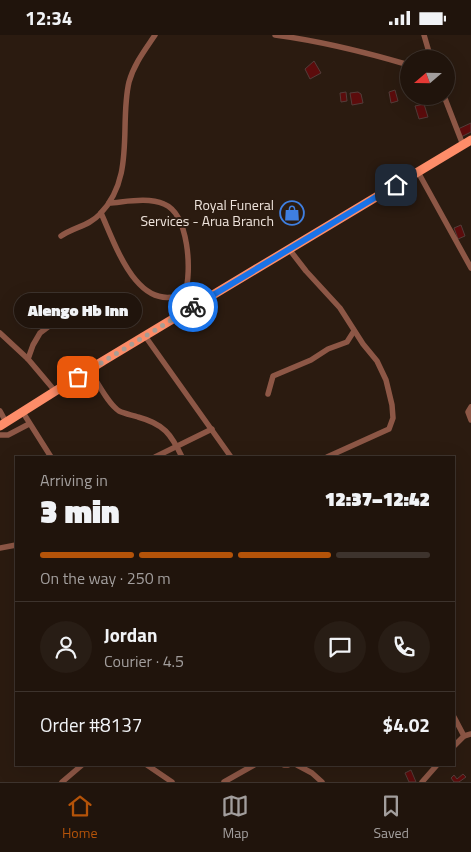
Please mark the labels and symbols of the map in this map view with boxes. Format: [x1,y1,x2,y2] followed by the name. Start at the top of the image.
[400,50,455,105] north arrow
[375,164,417,206] pin
[140,194,274,231] place label: Royal Funeral Services - Arua Branch
[279,200,305,226] shop icon: Royal Funeral Services - Arua Branch
[168,282,218,332] courier
[14,292,142,327] callout: Alengo Hb Inn
[57,356,99,398] pin

